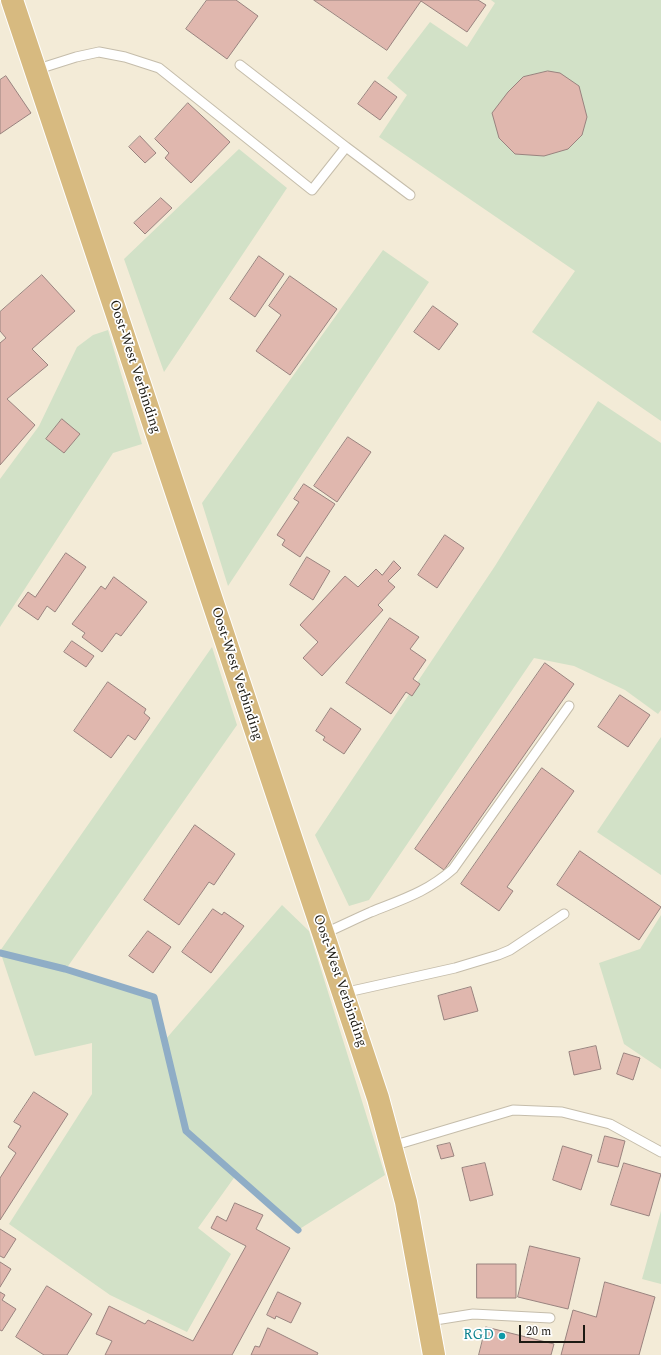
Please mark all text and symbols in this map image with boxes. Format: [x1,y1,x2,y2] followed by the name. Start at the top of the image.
[104,298,164,436] street label: Oost-West Verbinding
[206,605,266,743] street label: Oost-West Verbinding
[308,912,370,1050] street label: Oost-West Verbinding
[521,1317,587,1343] scale bar
[526,1322,551,1341] text: 20 m
[463,1328,494,1344] place label: RGD
[497,1331,507,1341] marker: RGD

